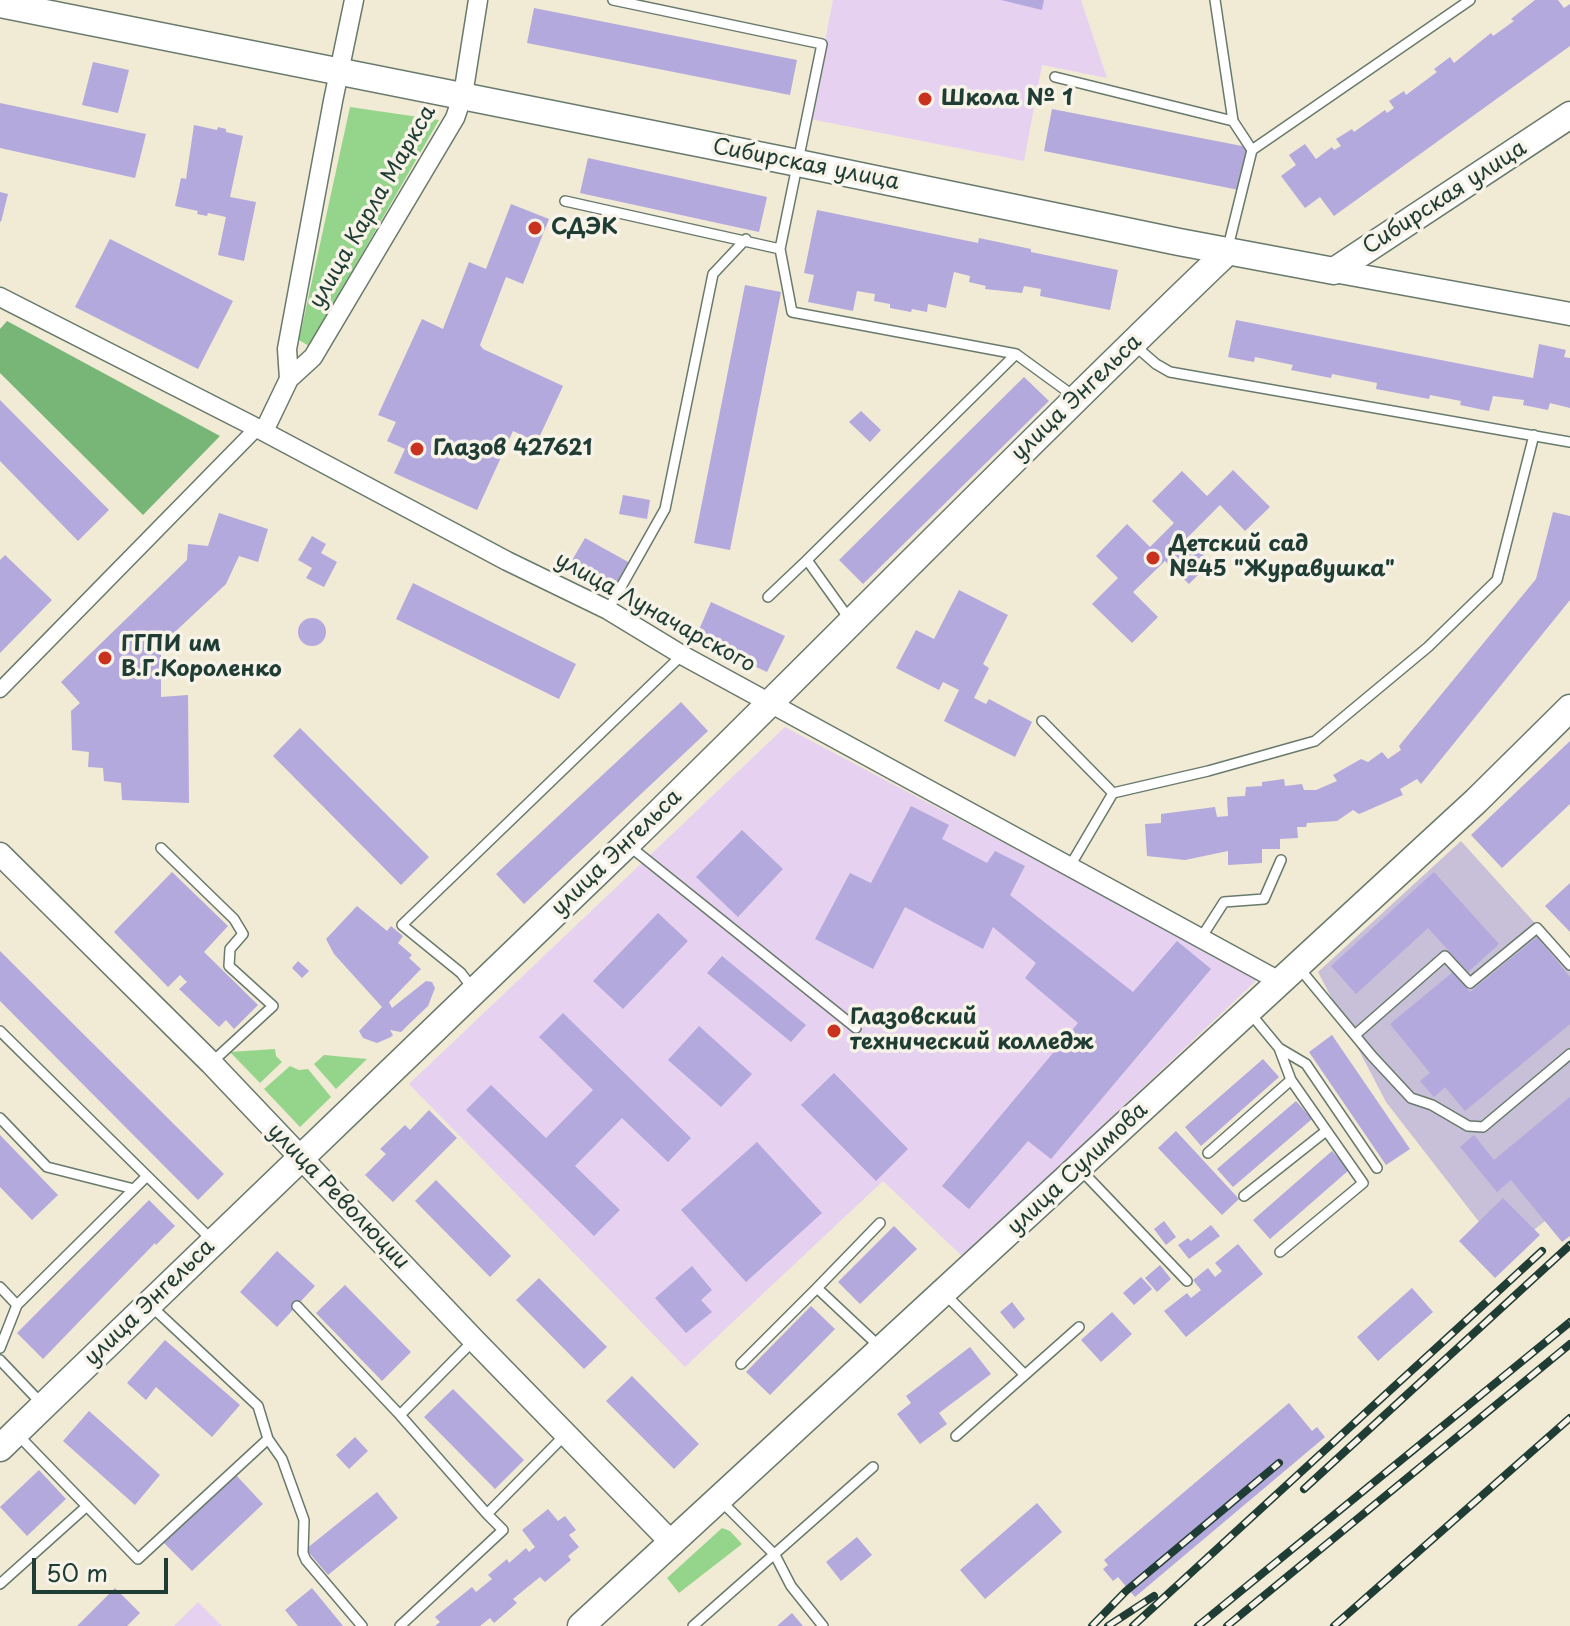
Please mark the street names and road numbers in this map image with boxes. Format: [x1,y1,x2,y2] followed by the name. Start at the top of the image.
[304,101,442,313] street label: улица Карла Маркса
[710,134,902,196] street label: Сибирская улица
[1358,135,1532,261] street label: Сибирская улица
[1006,329,1148,467] street label: улица Энгельса
[550,547,760,679] street label: улица Луначарского
[546,784,688,922] street label: улица Энгельса
[1002,1097,1154,1241] street label: улица Сулимова
[261,1118,415,1276] street label: улица Революции
[79,1234,221,1372] street label: улица Энгельса

